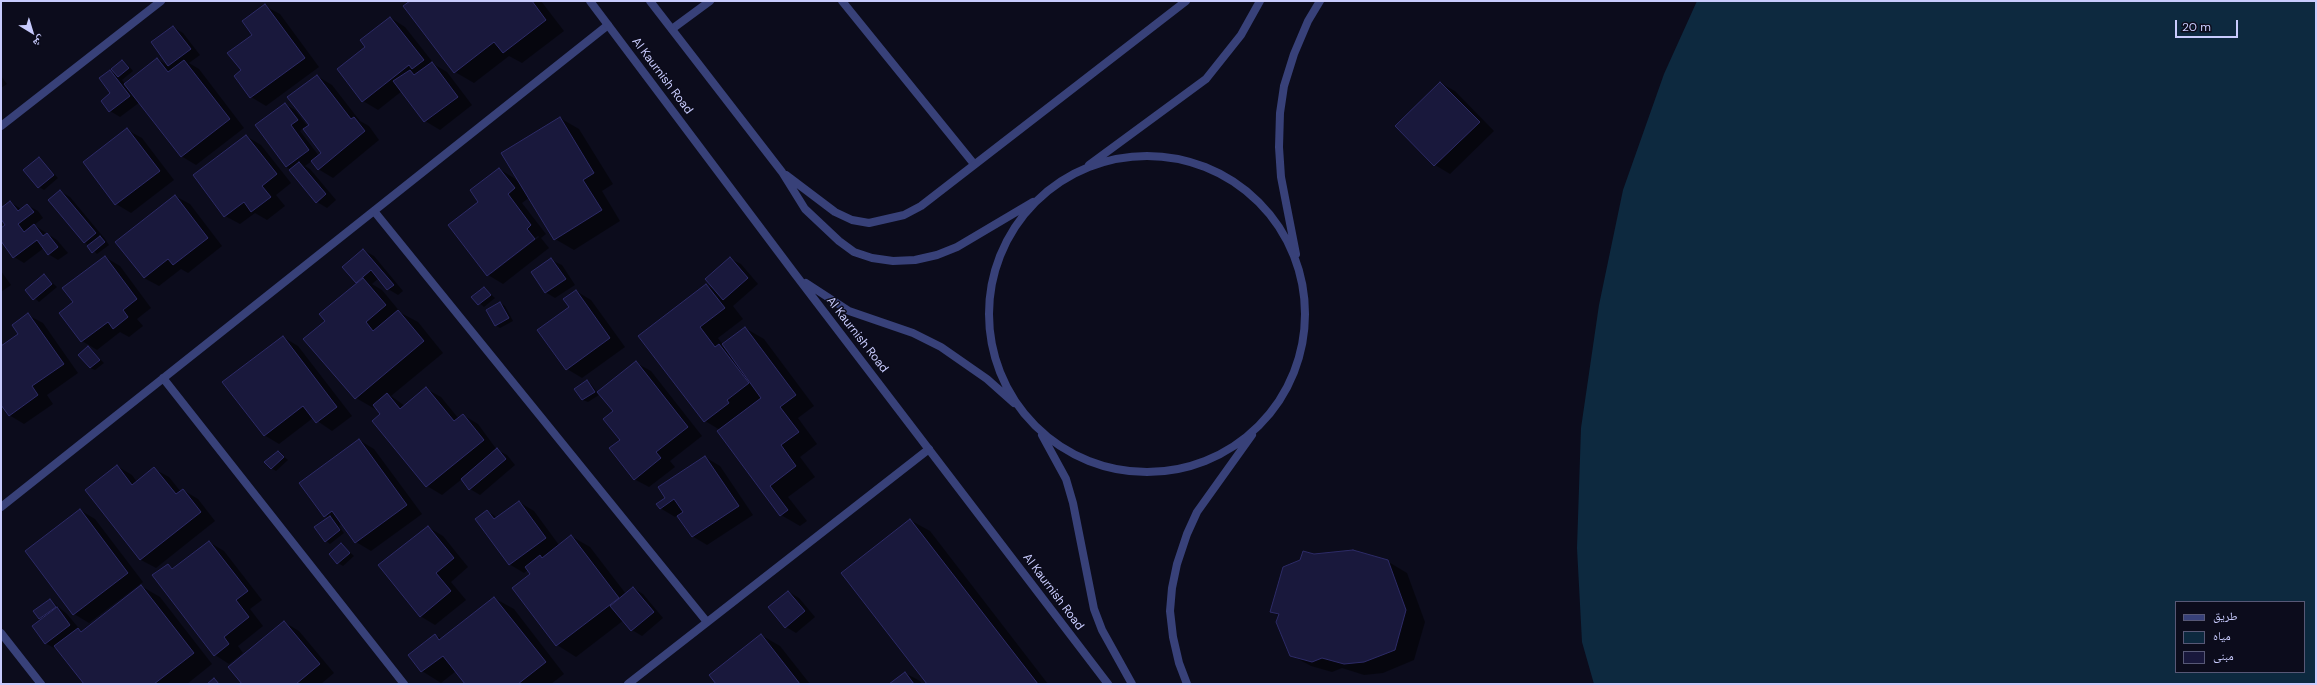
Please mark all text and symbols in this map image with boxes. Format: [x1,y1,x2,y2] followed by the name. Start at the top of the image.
[12,12,52,52] north arrow
[2177,12,2240,38] scale bar
[2182,19,2211,35] text: 20 m
[30,32,48,51] text: ش
[628,35,696,117] street label: Al Kaurnish Road
[823,294,891,376] street label: Al Kaurnish Road
[1019,551,1087,633] street label: Al Kaurnish Road
[2175,601,2305,673] legend
[2213,608,2238,624] text: طريق
[2213,628,2231,644] text: مياه
[2213,648,2234,664] text: مبنى

